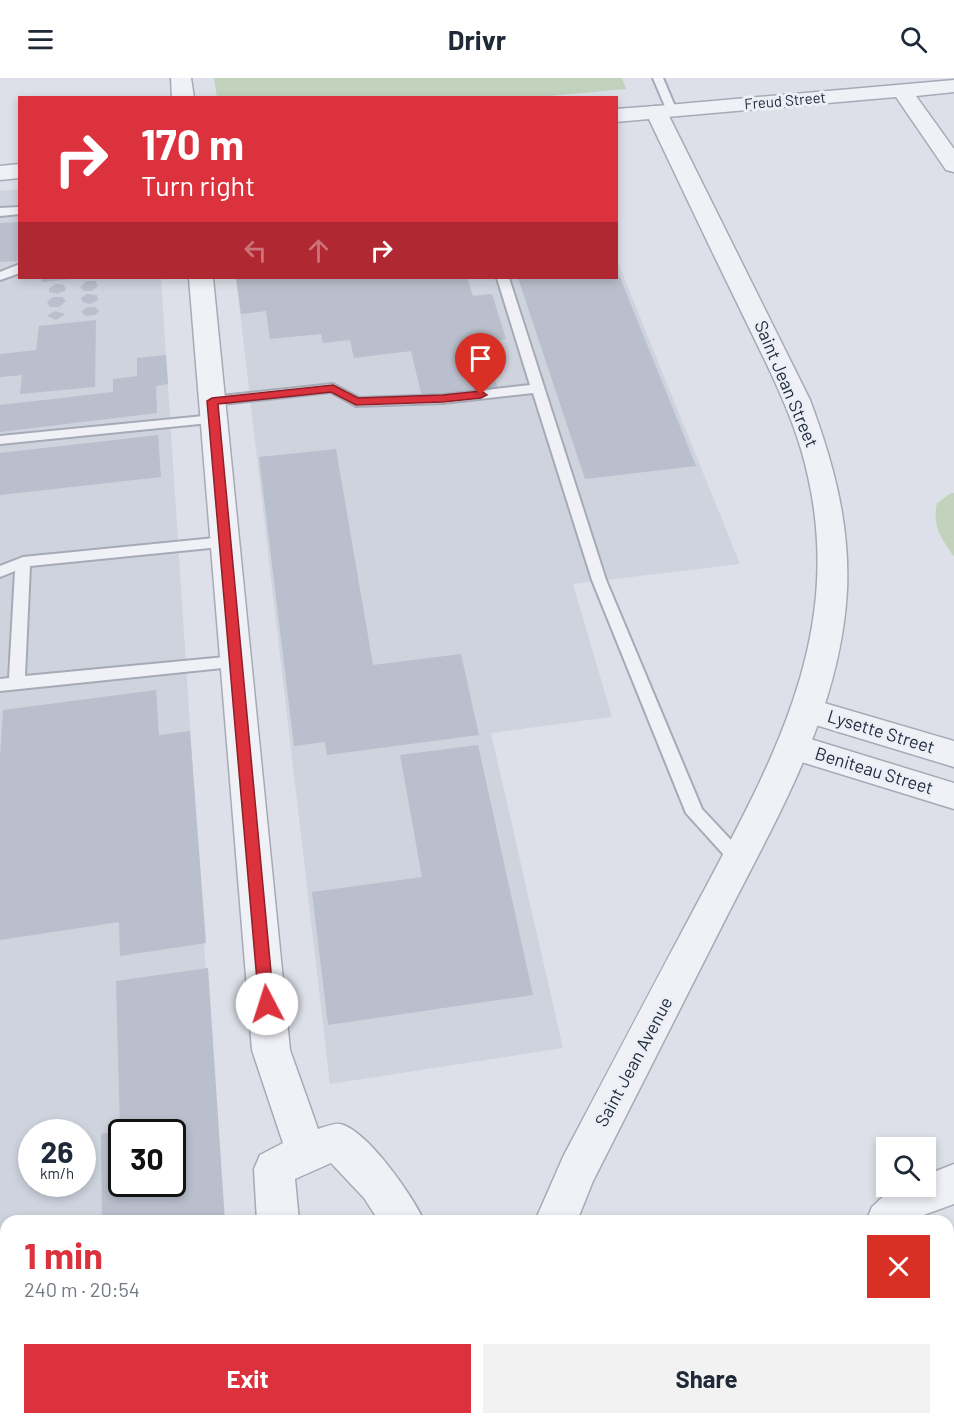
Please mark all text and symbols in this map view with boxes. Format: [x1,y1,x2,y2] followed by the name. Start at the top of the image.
[24,23,57,56] icon: menu
[448,23,506,55] text: Drivr
[897,23,930,56] icon: search
[743,87,826,113] street label: Freud Street
[141,118,244,168] text: 170 m
[42,120,120,198] icon: right
[141,169,255,201] text: Turn right
[239,234,272,267] icon: left
[302,234,335,267] icon: ahead
[365,234,398,267] icon: right
[750,317,824,450] street label: Saint Jean Street
[455,333,506,395] pin
[464,342,497,375] icon: arrive
[825,704,938,758] street label: Lysette Street
[812,742,936,798] street label: Beniteau Street
[235,972,299,1036] position arrow
[590,993,677,1130] street label: Saint Jean Avenue
[108,1119,186,1197] speed limit sign: 30
[41,1133,73,1169] text: 26
[876,1137,936,1197] map controls
[876,1137,936,1197] button: search
[40,1164,74,1182] text: km/h
[24,1233,103,1276] text: 1 min
[867,1235,930,1298] button: close
[24,1277,140,1301] text: 240 m · 20:54
[24,1344,471,1413] button: Exit
[483,1344,930,1413] button: Share

